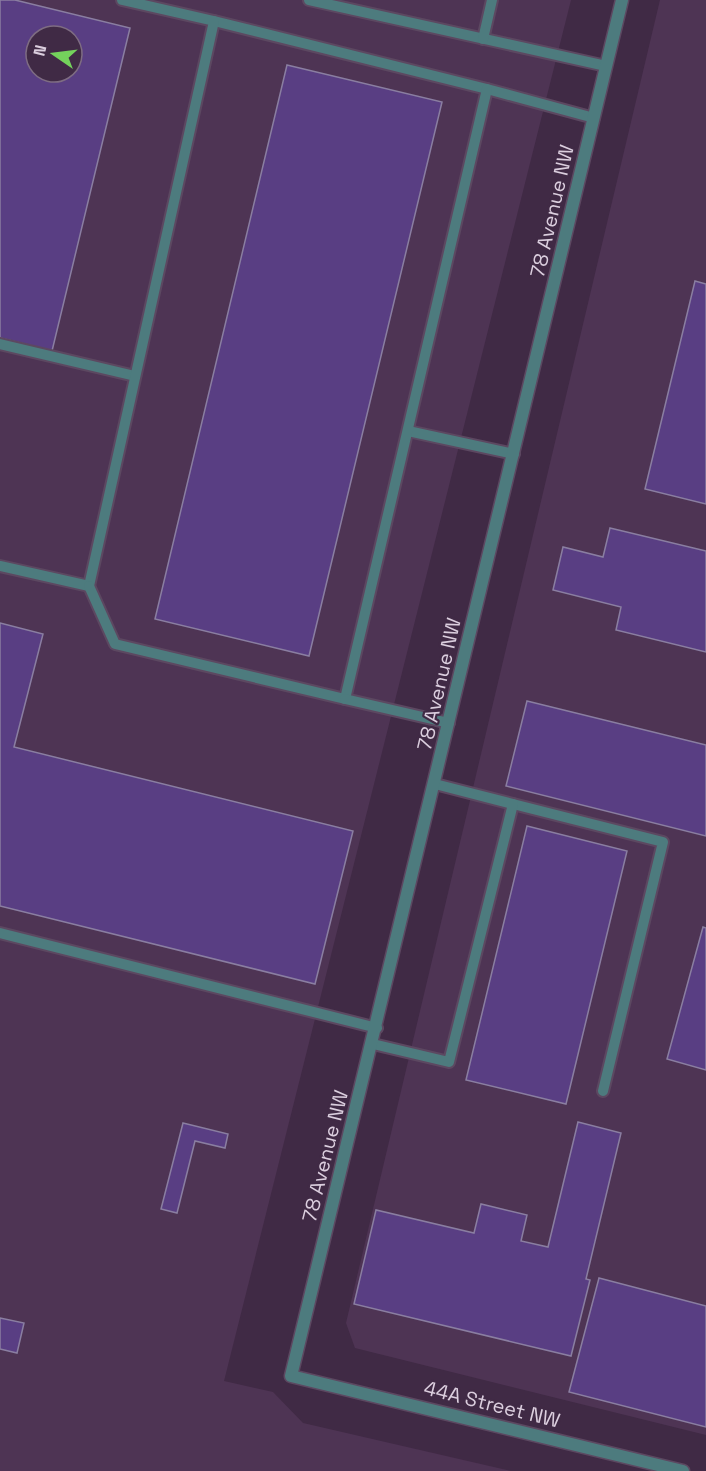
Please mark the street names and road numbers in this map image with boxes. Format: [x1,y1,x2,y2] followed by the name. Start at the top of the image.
[524,142,580,280] street label: 78 Avenue NW
[411,615,467,753] street label: 78 Avenue NW
[296,1087,354,1225] street label: 78 Avenue NW
[421,1375,563,1433] street label: 44A Street NW

